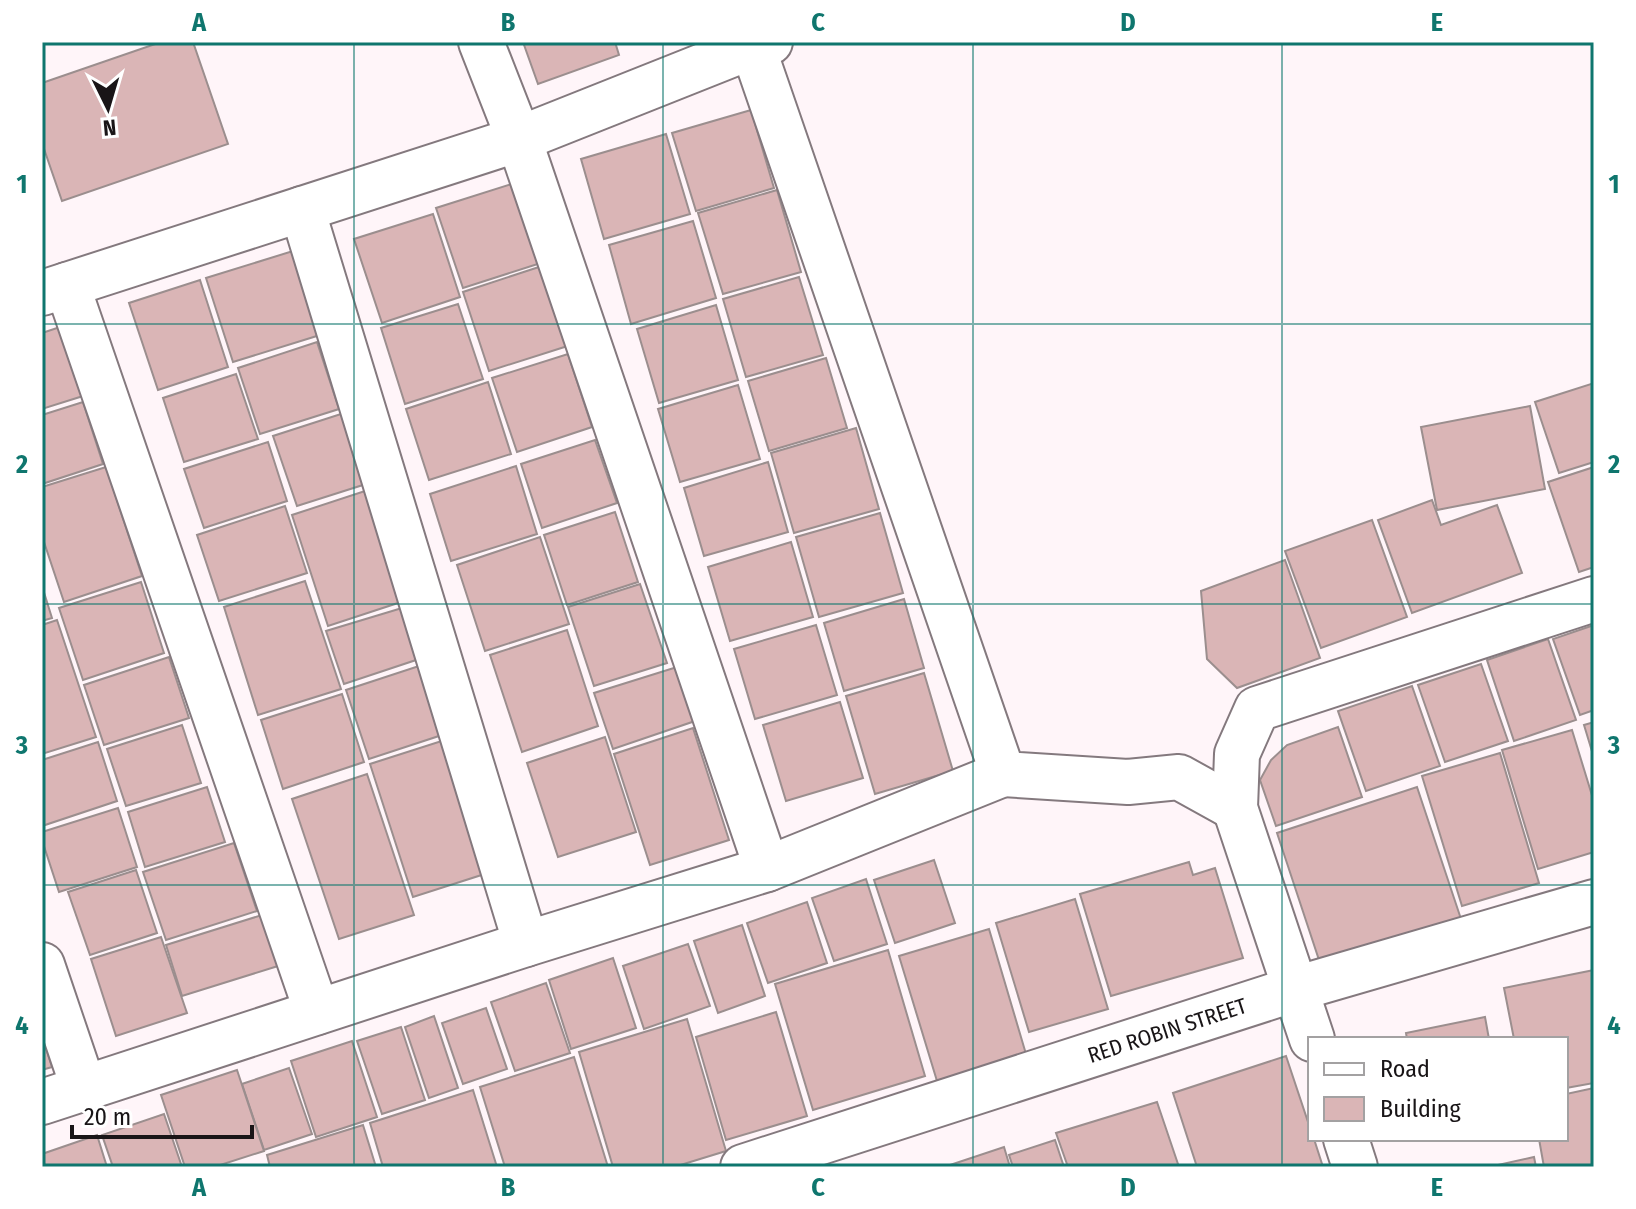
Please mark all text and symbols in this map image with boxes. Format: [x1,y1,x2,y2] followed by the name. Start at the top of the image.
[191,7,207,38] text: A
[501,7,516,38] text: B
[811,7,825,38] text: C
[1120,7,1136,38] text: D
[1431,7,1443,38] text: E
[68,68,148,148] north arrow
[102,113,117,141] text: N
[17,169,28,200] text: 1
[1609,169,1620,200] text: 1
[15,449,28,480] text: 2
[1607,449,1620,480] text: 2
[15,730,28,761] text: 3
[1607,730,1620,761] text: 3
[1084,992,1251,1069] street label: RED ROBIN STREET
[15,1010,29,1041] text: 4
[1607,1010,1621,1041] text: 4
[1308,1037,1568,1141] legend
[1380,1055,1430,1083] text: Road
[72,1089,252,1139] scale bar
[1380,1095,1462,1123] text: Building
[84,1103,131,1131] text: 20 m
[191,1172,207,1203] text: A
[501,1172,516,1203] text: B
[811,1172,825,1203] text: C
[1120,1172,1136,1203] text: D
[1431,1172,1443,1203] text: E

